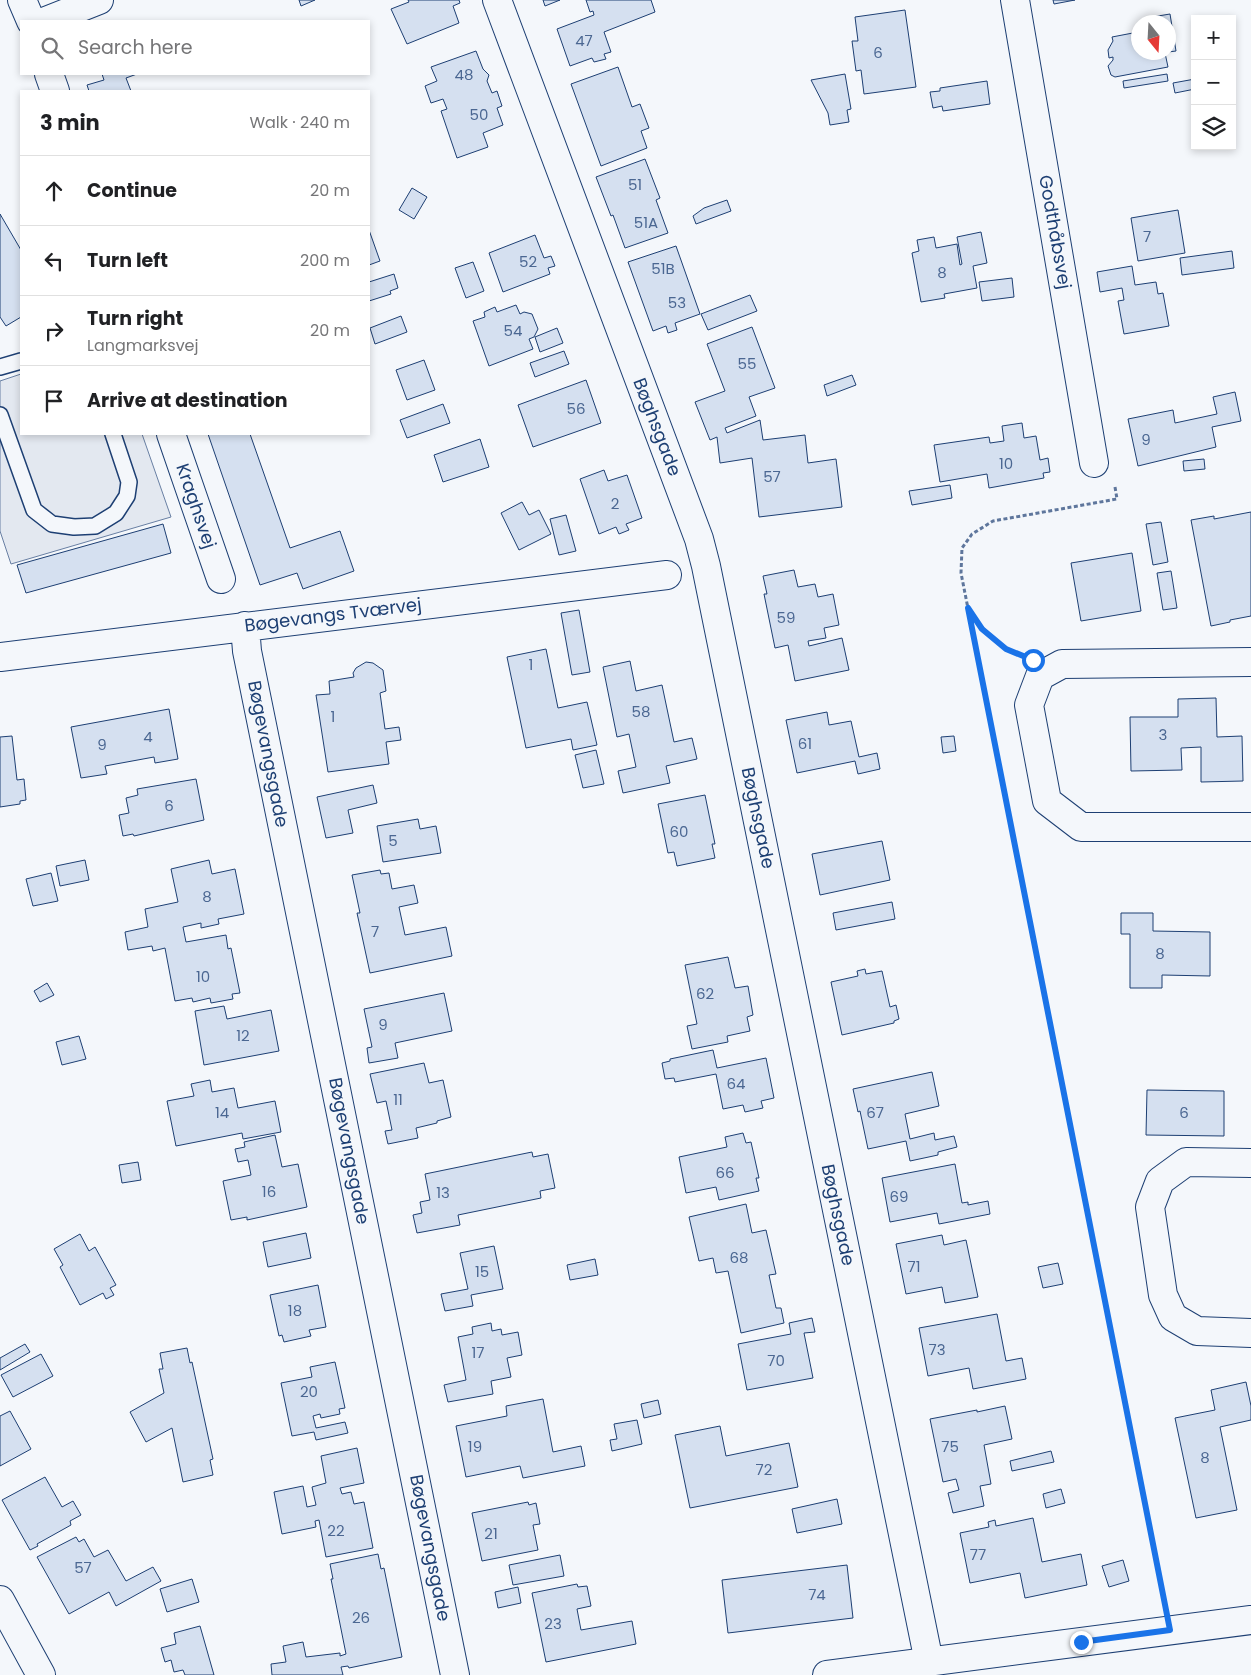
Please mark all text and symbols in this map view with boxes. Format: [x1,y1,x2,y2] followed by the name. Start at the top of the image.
[1131,15,1176,60] north arrow
[1191,15,1236,150] map controls
[1191,15,1236,60] button: +
[20,20,370,75] search box
[575,30,593,51] house number: 47
[38,34,66,62] icon: search
[78,34,192,61] text: Search here
[873,42,883,63] house number: 6
[1191,60,1236,105] button: −
[455,64,473,85] house number: 48
[470,104,488,125] house number: 50
[1191,105,1236,150] button: layers
[40,108,100,137] text: 3 min
[249,111,350,134] text: Walk · 240 m
[1033,173,1078,291] street label: Godthåbsvej
[628,174,642,195] house number: 51
[40,177,68,205] icon: ahead
[87,177,177,204] text: Continue
[310,179,350,202] text: 20 m
[634,212,658,233] house number: 51A
[1143,226,1151,247] house number: 7
[40,247,68,275] icon: left
[87,247,168,274] text: Turn left
[300,249,350,272] text: 200 m
[519,251,537,272] house number: 52
[651,258,675,279] house number: 51B
[937,262,947,283] house number: 8
[668,292,686,313] house number: 53
[87,305,183,332] text: Turn right
[40,317,68,345] icon: right
[310,319,350,342] text: 20 m
[504,320,522,341] house number: 54
[87,334,199,357] text: Langmarksvej
[738,353,756,374] house number: 55
[627,374,688,480] street label: Bøghsgade
[40,387,68,415] icon: arrive
[87,387,288,414] text: Arrive at destination
[567,398,585,419] house number: 56
[1141,429,1151,450] house number: 9
[999,453,1013,474] house number: 10
[170,460,223,552] street label: Kraghsvej
[763,466,781,487] house number: 57
[611,493,619,514] house number: 2
[243,591,423,638] street label: Bøgevangs Tværvej
[777,607,795,628] house number: 59
[1022,649,1045,672] route start
[529,654,533,675] house number: 1
[242,678,295,829] street label: Bøgevangsgade
[632,701,650,722] house number: 58
[331,706,335,727] house number: 1
[1159,724,1167,745] house number: 3
[143,726,153,747] house number: 4
[798,733,812,754] house number: 61
[97,734,107,755] house number: 9
[736,765,781,871] street label: Bøghsgade
[164,795,174,816] house number: 6
[670,821,688,842] house number: 60
[388,830,398,851] house number: 5
[202,886,212,907] house number: 8
[371,921,379,942] house number: 7
[1155,943,1165,964] house number: 8
[196,966,210,987] house number: 10
[696,983,714,1004] house number: 62
[378,1014,388,1035] house number: 9
[236,1025,250,1046] house number: 12
[727,1073,745,1094] house number: 64
[323,1075,376,1226] street label: Bøgevangsgade
[393,1089,403,1110] house number: 11
[215,1102,229,1123] house number: 14
[866,1102,884,1123] house number: 67
[1179,1102,1189,1123] house number: 6
[715,1162,735,1183] house number: 66
[816,1162,861,1268] street label: Bøghsgade
[262,1181,276,1202] house number: 16
[436,1182,450,1203] house number: 13
[890,1186,908,1207] house number: 69
[730,1247,749,1268] house number: 68
[908,1256,921,1277] house number: 71
[475,1261,489,1282] house number: 15
[288,1300,302,1321] house number: 18
[928,1339,946,1360] house number: 73
[472,1342,485,1363] house number: 17
[767,1350,785,1371] house number: 70
[300,1381,318,1402] house number: 20
[468,1436,482,1457] house number: 19
[941,1436,959,1457] house number: 75
[1200,1447,1210,1468] house number: 8
[756,1459,772,1480] house number: 72
[404,1472,457,1623] street label: Bøgevangsgade
[327,1520,345,1541] house number: 22
[484,1523,498,1544] house number: 21
[970,1544,986,1565] house number: 77
[74,1557,92,1578] house number: 57
[808,1584,826,1605] house number: 74
[352,1607,370,1628] house number: 26
[544,1613,562,1634] house number: 23
[1070,1631,1093,1654] route end

